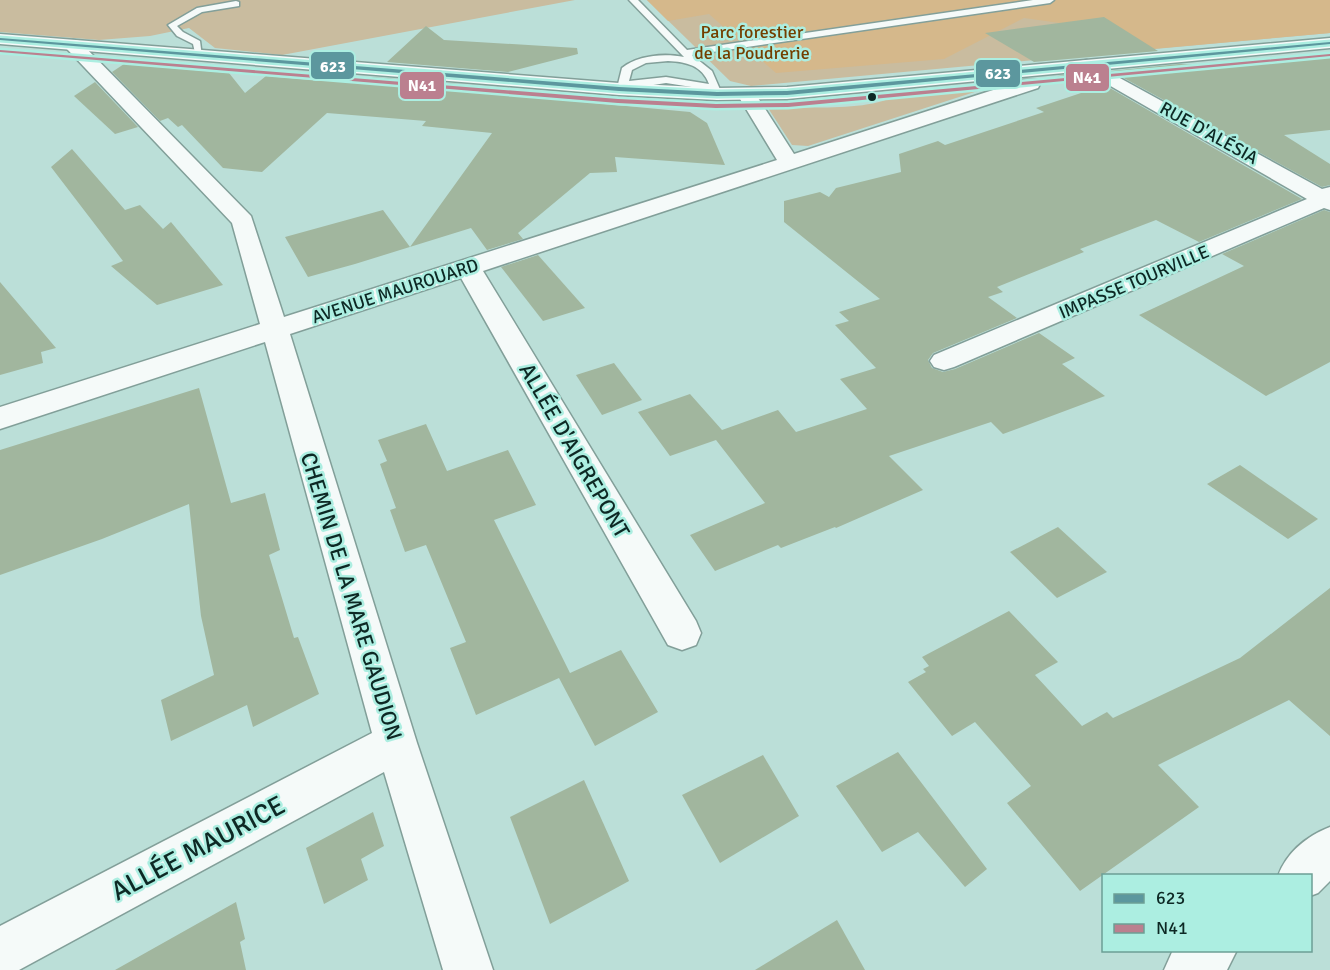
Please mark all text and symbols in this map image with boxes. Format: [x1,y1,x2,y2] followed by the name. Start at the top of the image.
[694,21,810,64] park label: Parc forestier de la Poudrerie
[310,51,355,80] line badge: 623
[320,57,346,77] text: 623
[975,59,1021,88] line badge: 623
[1065,63,1110,92] line badge: N41
[985,64,1011,84] text: 623
[1073,68,1102,88] text: N41
[399,71,445,100] line badge: N41
[408,76,437,96] text: N41
[866,91,878,103] unlabelled marker
[1156,97,1262,169] street label: RUE D'ALÉSIA
[1056,240,1212,324] street label: IMPASSE TOURVILLE
[309,254,481,328] street label: AVENUE MAUROUARD
[514,358,636,542] street label: ALLÉE D'AIGREPONT
[295,449,408,743] street label: CHEMIN DE LA MARE GAUDION
[105,788,291,908] street label: ALLÉE MAURICE
[1102,874,1312,952] legend
[1156,887,1185,909] text: 623
[1156,917,1188,939] text: N41

